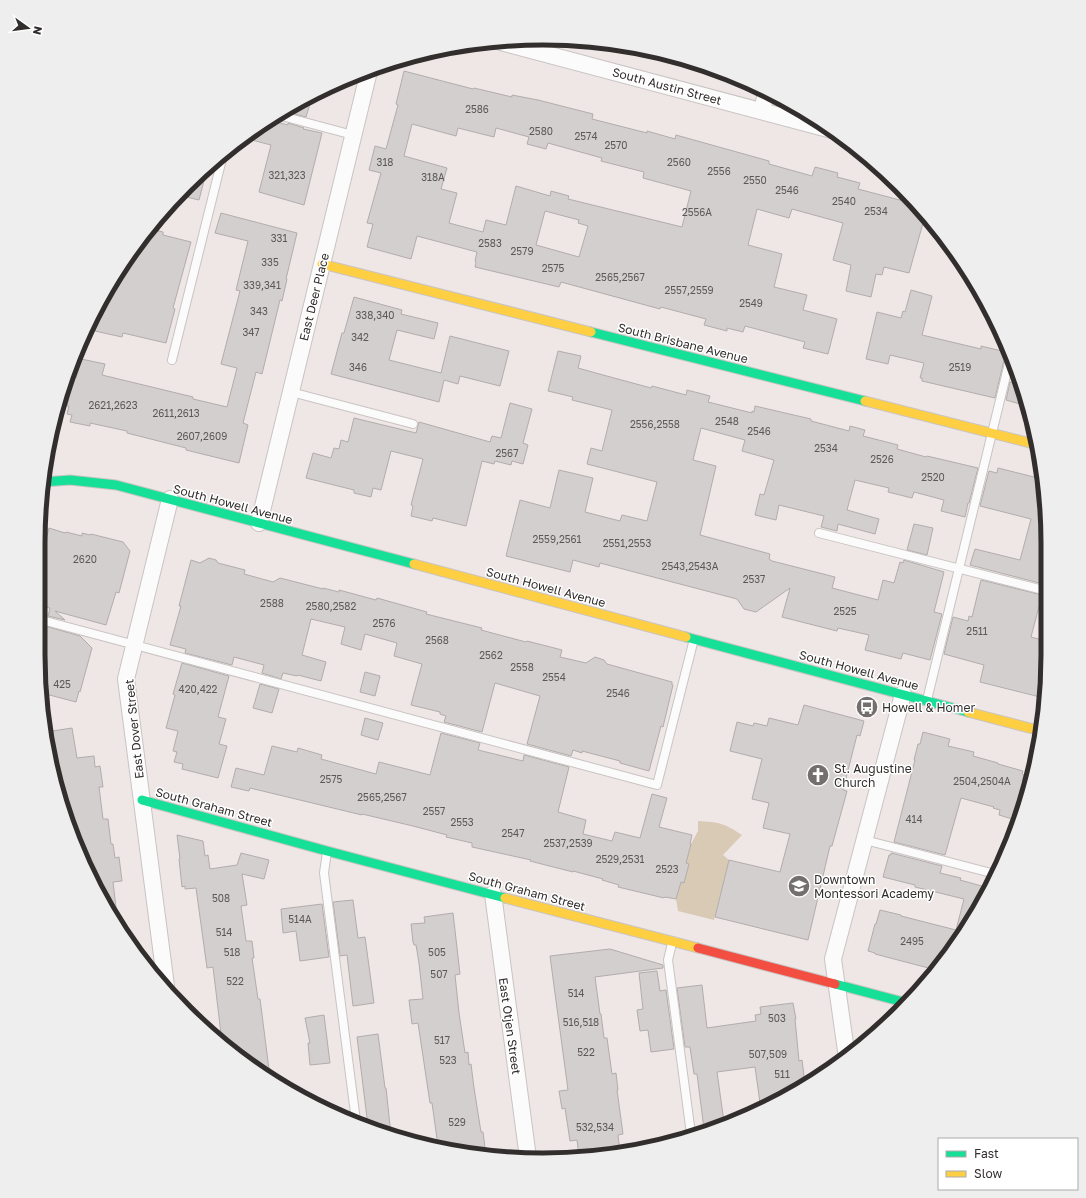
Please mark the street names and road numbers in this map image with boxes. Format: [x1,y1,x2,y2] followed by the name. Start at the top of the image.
[611,64,724,108] street label: South Austin Street
[296,251,332,343] street label: East Deer Place
[616,320,750,366] street label: South Brisbane Avenue
[172,481,294,527] street label: South Howell Avenue
[485,564,607,610] street label: South Howell Avenue
[798,647,920,693] street label: South Howell Avenue
[121,678,147,780] street label: East Dover Street
[154,784,274,830] street label: South Graham Street
[467,868,587,914] street label: South Graham Street
[496,976,524,1076] street label: East Otjen Street

